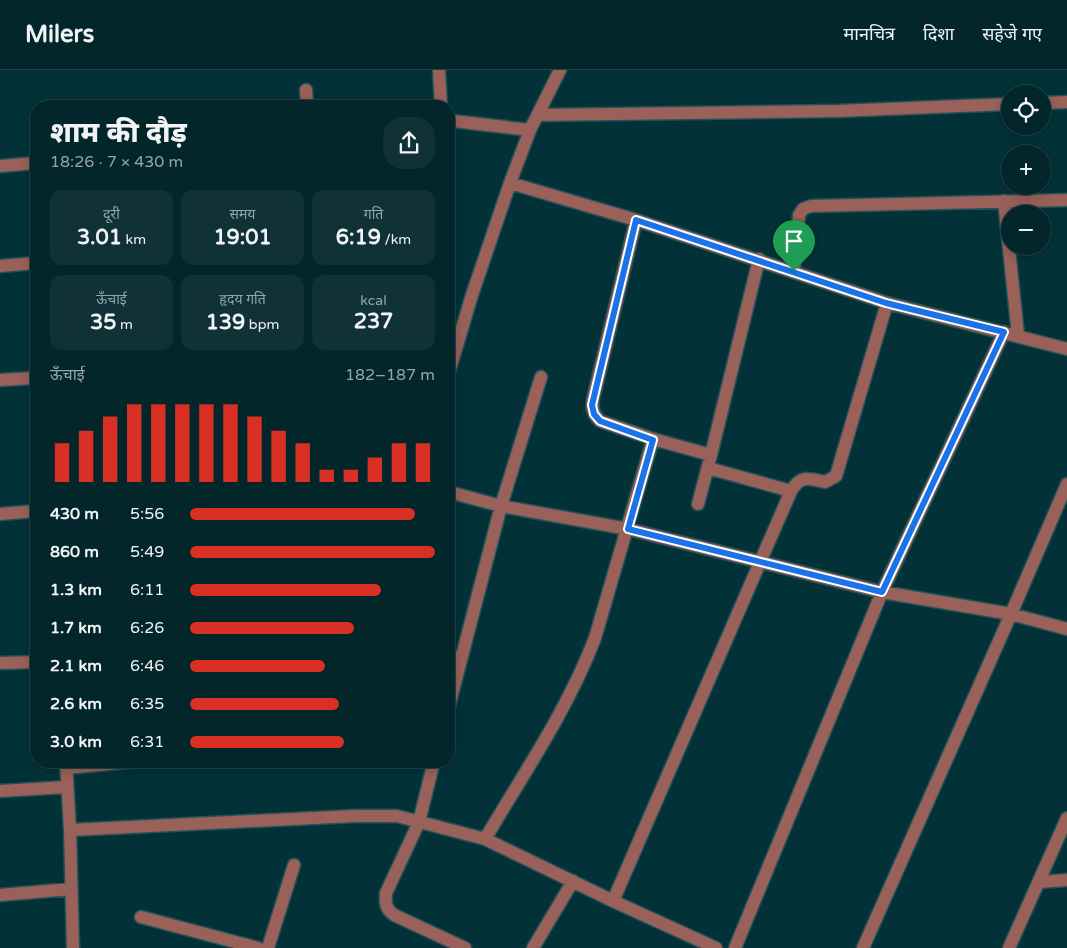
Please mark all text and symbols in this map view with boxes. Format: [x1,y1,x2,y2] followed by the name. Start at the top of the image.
[25,20,94,49] text: Milers
[844,23,895,45] text: मानचित्र
[923,23,954,45] text: दिशा
[982,23,1042,45] text: सहेजे गए
[1001,85,1051,255] map controls
[1001,85,1051,135] button: locate
[50,116,187,150] text: शाम की दौड़
[383,117,435,169] button: share
[1001,145,1051,195] button: +
[50,152,183,172] text: 18:26 · 7 × 430 m
[1001,205,1051,255] button: −
[103,206,120,223] text: दूरी
[230,206,255,223] text: समय
[364,206,383,223] text: गति
[773,220,815,271] pin
[77,225,122,250] text: 3.01
[213,225,272,250] text: 19:01
[336,225,381,250] text: 6:19
[780,227,808,255] icon: arrive
[122,231,146,248] text: km
[381,231,411,248] text: /km
[96,291,127,308] text: ऊँचाई
[219,291,266,308] text: हृदय गति
[360,292,387,309] text: kcal
[354,309,393,334] text: 237
[90,310,116,335] text: 35
[206,310,245,335] text: 139
[116,316,133,333] text: m
[245,316,279,333] text: bpm
[50,365,85,385] text: ऊँचाई
[345,365,435,385] text: 182–187 m
[50,504,99,524] text: 430 m
[130,504,164,524] text: 5:56
[50,542,99,562] text: 860 m
[130,542,164,562] text: 5:49
[50,580,102,600] text: 1.3 km
[130,580,164,600] text: 6:11
[50,618,102,638] text: 1.7 km
[130,618,164,638] text: 6:26
[50,656,102,676] text: 2.1 km
[130,656,164,676] text: 6:46
[50,694,102,714] text: 2.6 km
[130,694,164,714] text: 6:35
[50,732,102,752] text: 3.0 km
[130,732,164,752] text: 6:31

